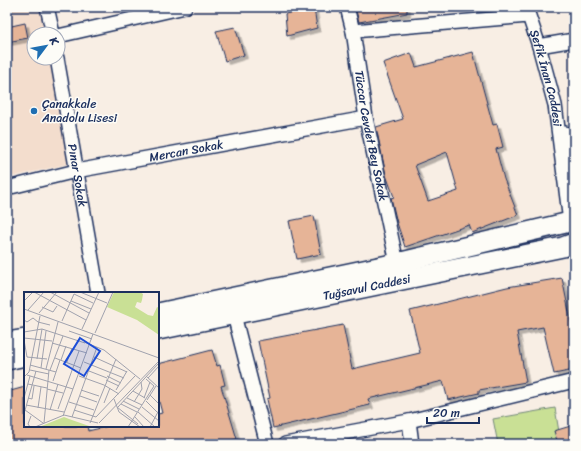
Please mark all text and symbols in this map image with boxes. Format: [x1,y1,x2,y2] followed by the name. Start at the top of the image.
[26,26,66,66] north arrow
[523,26,569,128] street label: Şefik İnan Caddesi
[44,32,65,50] text: K
[348,69,394,203] street label: Tüccar Cevdet Bey Sokak
[41,93,118,129] place label: Çanakkale Anadolu Lisesi
[29,106,39,116] marker: Çanakkale Anadolu Lisesi
[147,133,226,168] street label: Mercan Sokak
[61,142,94,209] street label: Pınar Sokak
[321,267,413,307] street label: Tuğsavul Caddesi
[24,292,159,427] inset map
[427,399,479,425] scale bar
[433,402,460,424] text: 20 m

